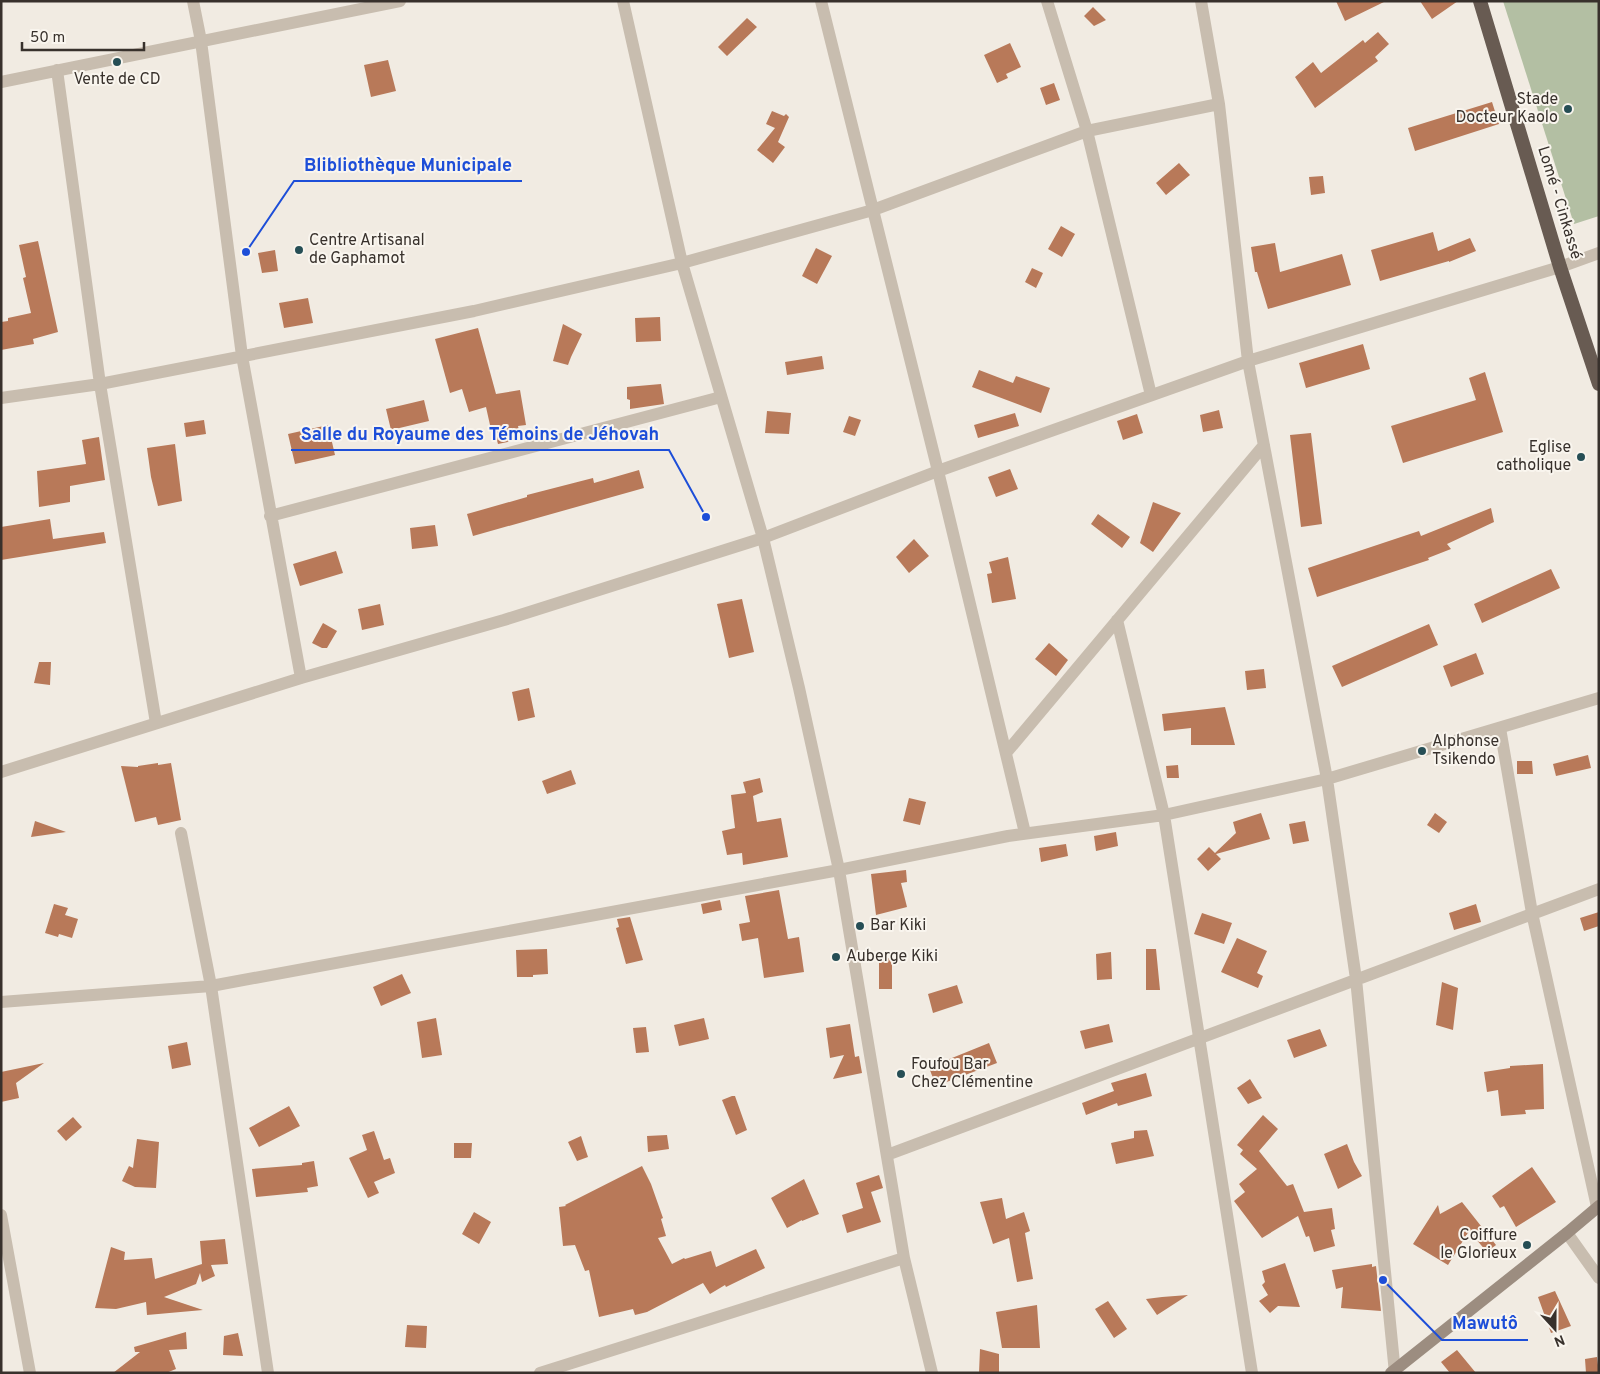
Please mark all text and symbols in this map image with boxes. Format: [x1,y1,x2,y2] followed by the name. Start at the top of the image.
[22,20,145,52] scale bar
[30,29,65,48] text: 50 m
[111,56,123,68] marker: Vente de CD
[73,70,161,90] place label: Vente de CD
[1456,90,1558,128] place label: Stade Docteur Kaolo
[1562,103,1574,115] marker: Stade Docteur Kaolo
[1532,144,1586,262] street label: Lomé - Cinkassé
[294,148,522,181] callout: Blibliothèque Municipale
[304,155,512,178] text: Blibliothèque Municipale
[309,231,425,269] place label: Centre Artisanal de Gaphamot
[293,244,305,256] marker: Centre Artisanal de Gaphamot
[291,417,669,450] callout: Salle du Royaume des Témoins de Jéhovah
[301,424,659,447] text: Salle du Royaume des Témoins de Jéhovah
[1496,438,1571,476] place label: Eglise catholique
[1575,451,1587,463] marker: Eglise catholique
[1432,732,1499,770] place label: Alphonse Tsikendo
[1416,745,1428,757] marker: Alphonse Tsikendo
[870,916,926,936] place label: Bar Kiki
[854,920,866,932] marker: Bar Kiki
[846,947,938,967] place label: Auberge Kiki
[830,951,842,963] marker: Auberge Kiki
[911,1055,1033,1093] place label: Foufou Bar Chez Clémentine
[895,1068,907,1080] marker: Foufou Bar Chez Clémentine
[1440,1226,1517,1264] place label: Coiffure le Glorieux
[1521,1239,1533,1251] marker: Coiffure le Glorieux
[1530,1304,1580,1354] north arrow
[1442,1307,1528,1340] callout: Mawutô
[1452,1313,1518,1336] text: Mawutô
[1551,1330,1567,1349] text: N

